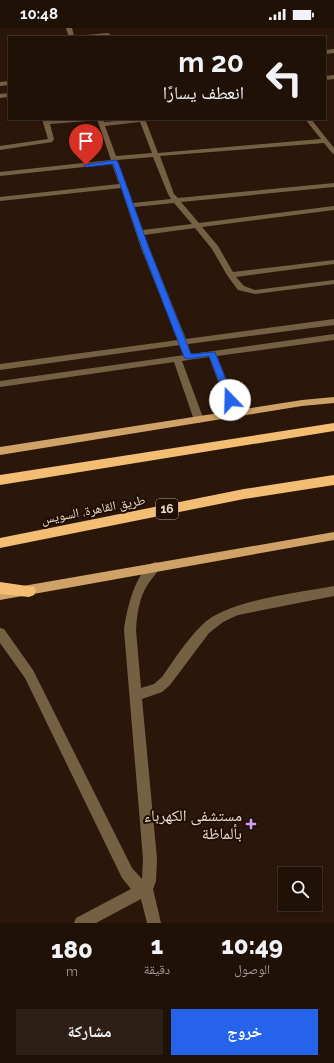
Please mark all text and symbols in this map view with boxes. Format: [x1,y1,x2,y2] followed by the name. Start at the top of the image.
[20,5,58,23] text: 10:48
[178,46,244,79] text: 20 m
[258,52,310,104] icon: left
[163,82,244,103] text: انعطف يسارًا
[69,124,103,165] pin
[75,130,97,152] icon: arrive
[209,379,251,421] position arrow
[40,492,147,528] street label: طريق القاهرة, السويس
[156,499,178,519] road number: 16
[144,806,242,843] place label: مستشفى الكهرباء بألماظة
[245,818,257,830] marker: مستشفى الكهرباء بألماظة
[278,867,322,911] map controls
[278,867,322,911] button: search
[151,931,163,960] text: 1
[221,931,283,960] text: 10:49
[51,935,93,964] text: 180
[144,962,170,977] text: دقيقة
[234,962,270,977] text: الوصول
[66,964,78,979] text: m
[16,1009,163,1055] button: مشاركة
[171,1009,318,1055] button: خروج

